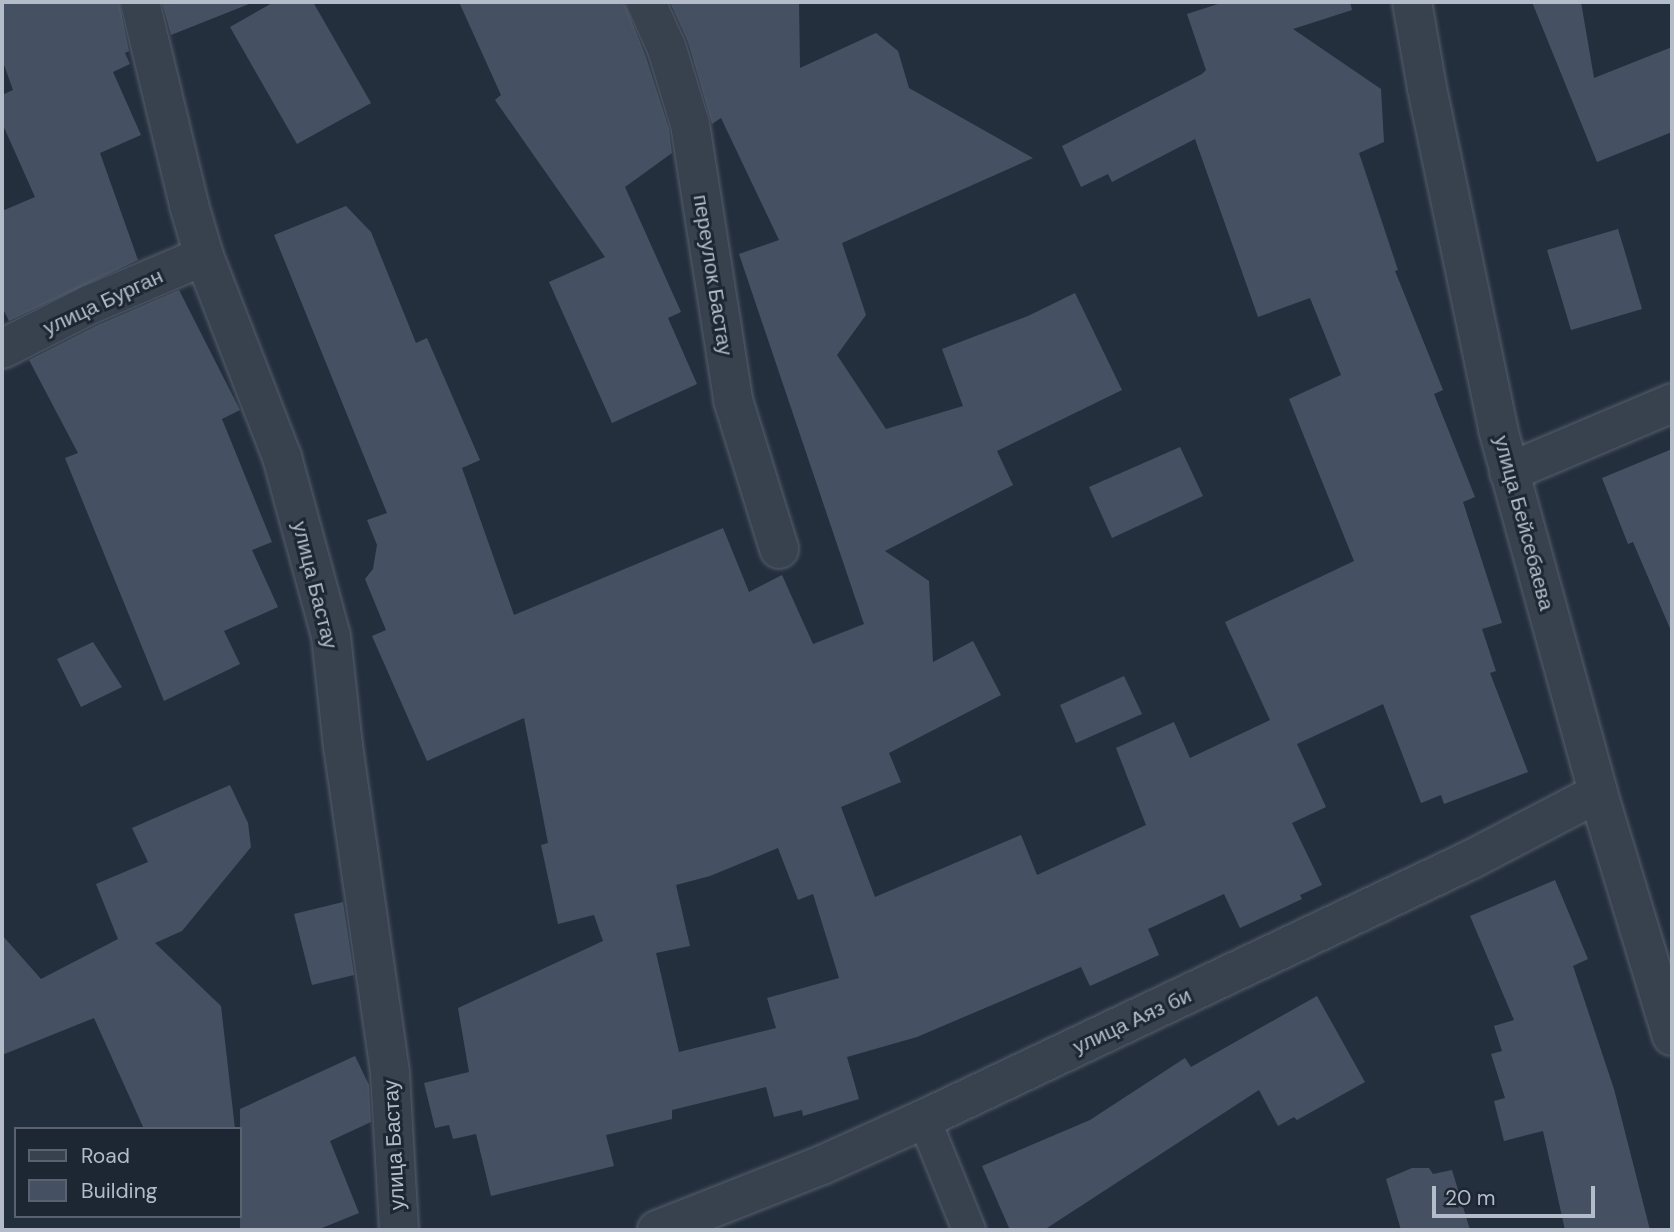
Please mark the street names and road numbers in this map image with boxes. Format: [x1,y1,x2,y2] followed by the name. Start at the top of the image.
[688,193,738,357] street label: переулок Бастау
[39,263,167,341] street label: улица Бурган
[1489,433,1559,613] street label: улица Бейсебаева
[287,519,343,651] street label: улица Бастау
[1069,983,1195,1059] street label: улица Аяз би
[378,1079,410,1211] street label: улица Бастау

